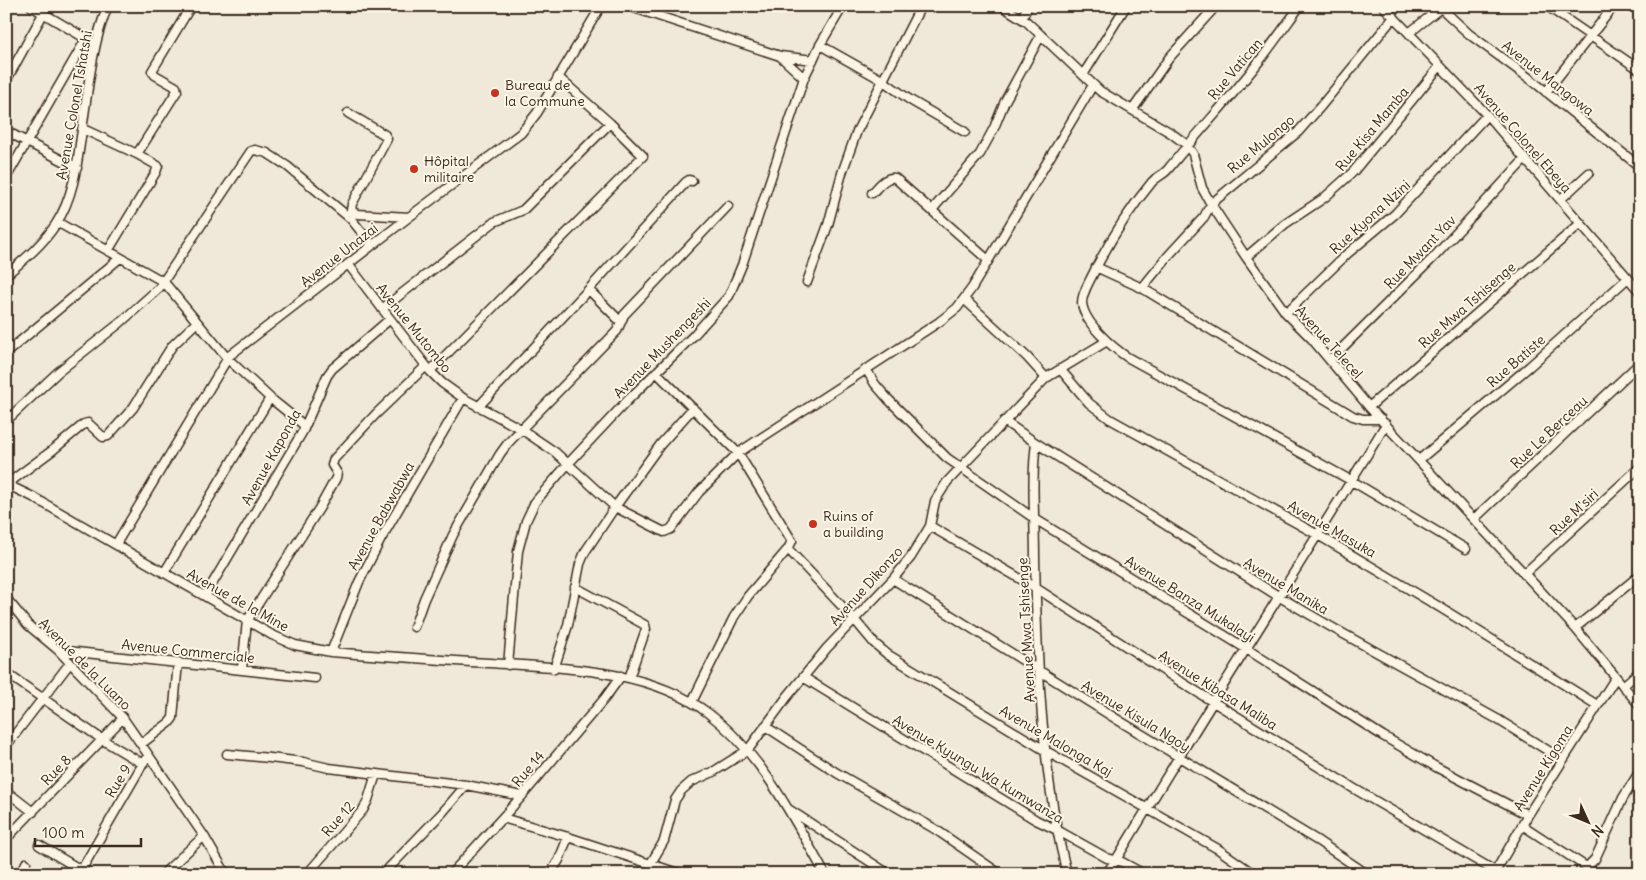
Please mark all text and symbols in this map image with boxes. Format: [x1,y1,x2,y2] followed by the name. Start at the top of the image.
[52,29,96,181] street label: Avenue Colonel Tshatshi
[1204,35,1266,103] street label: Rue Vatican
[1498,36,1598,120] street label: Avenue Mangowa
[505,76,585,110] place label: Bureau de la Commune
[1470,79,1576,197] street label: Avenue Colonel Ebeya
[1332,83,1412,175] street label: Rue Kisa Mamba
[489,87,501,99] marker: Bureau de la Commune
[1224,111,1298,177] street label: Rue Mulongo
[424,152,474,186] place label: Hôpital militaire
[408,163,420,175] marker: Hôpital militaire
[1326,176,1414,258] street label: Rue Kyona Nzini
[1380,211,1460,293] street label: Rue Mwant Yav
[297,219,381,291] street label: Avenue Unazai
[1415,258,1519,352] street label: Rue Mwa Tshisenge
[372,280,456,377] street label: Avenue Mutombo
[609,294,715,402] street label: Avenue Mushengeshi
[1291,302,1367,382] street label: Avenue Telecel
[1483,331,1549,391] street label: Rue Batiste
[1507,392,1591,472] street label: Rue Le Berceau
[237,406,305,508] street label: Avenue Kaponda
[344,459,418,573] street label: Avenue Babwabwa
[1546,485,1602,539] street label: Rue M'siri
[1285,496,1379,562] street label: Avenue Masuka
[823,507,884,541] place label: Ruins of a building
[807,518,819,530] marker: Ruins of a building
[826,542,906,629] street label: Avenue Dikonzo
[1122,552,1258,646] street label: Avenue Banza Mukalayi
[1240,554,1332,618] street label: Avenue Manika
[1013,557,1039,703] street label: Avenue Mwa Tshisenge
[184,565,292,635] street label: Avenue de la Mine
[35,614,135,714] street label: Avenue de la Luano
[121,635,255,667] street label: Avenue Commerciale
[1155,646,1281,734] street label: Avenue Kibasa Maliba
[1078,676,1194,756] street label: Avenue Kisula Ngoy
[996,701,1116,781] street label: Avenue Malonga Kaj
[889,711,1067,827] street label: Avenue Kyungu Wa Kumwanza
[1509,722,1577,814] street label: Avenue Kigoma
[508,747,548,791] street label: Rue 14
[37,751,75,789] street label: Rue 8
[101,761,135,801] street label: Rue 9
[318,797,358,840] street label: Rue 12
[1564,798,1614,848] north arrow
[35,815,141,847] scale bar
[1588,821,1607,841] text: N
[42,823,84,842] text: 100 m

